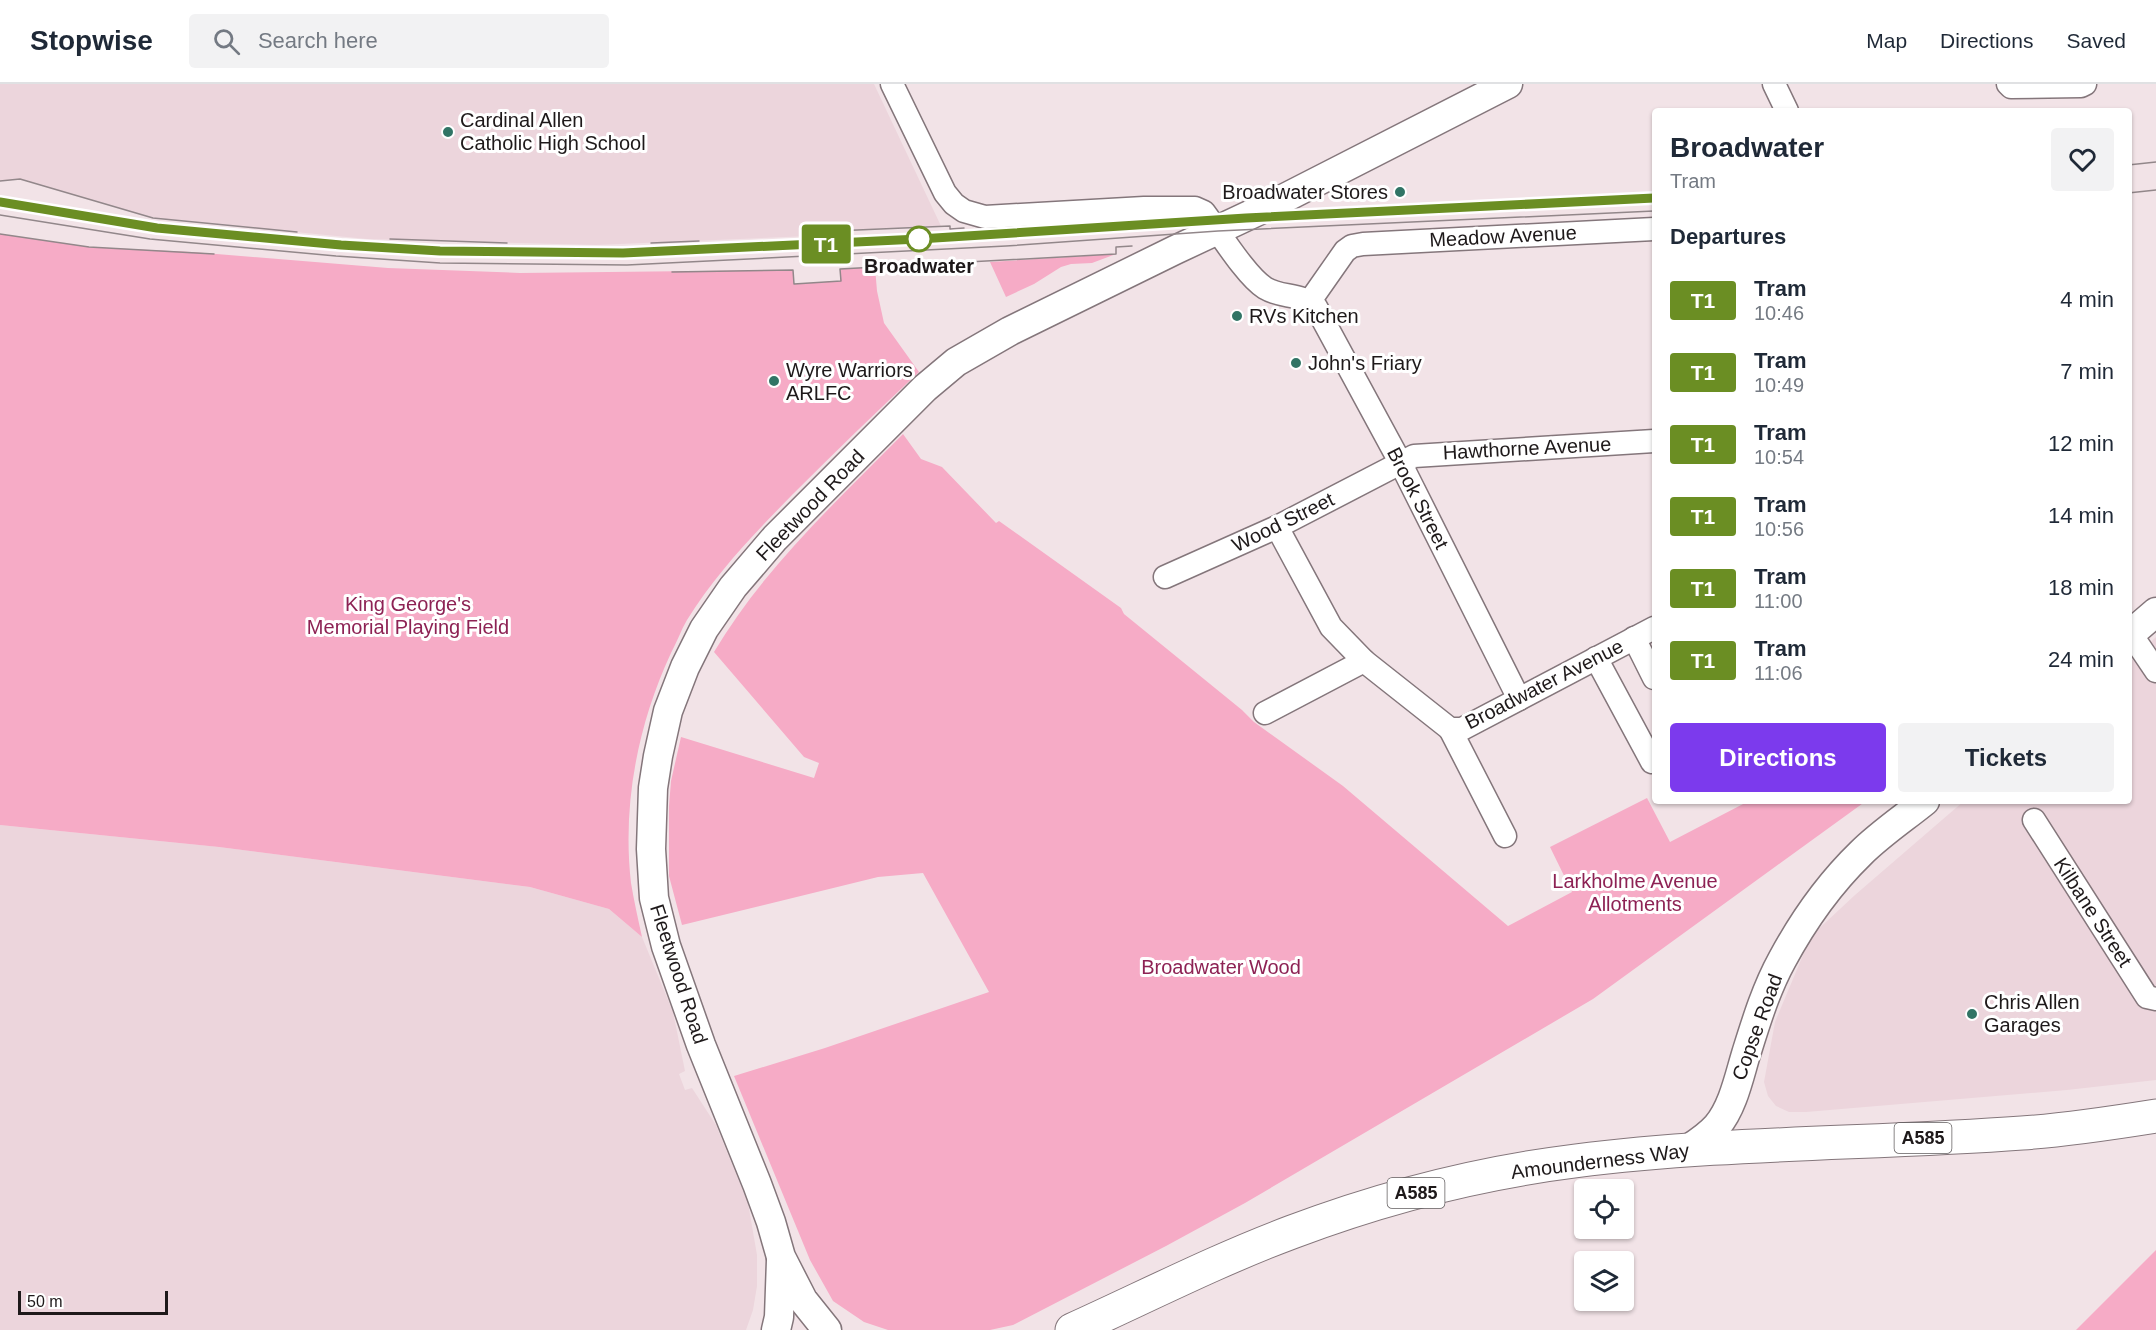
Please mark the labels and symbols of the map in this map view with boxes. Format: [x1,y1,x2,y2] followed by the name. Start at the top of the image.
[460,109,646,154] place label: Cardinal Allen Catholic High School
[441,125,455,139] marker: Cardinal Allen Catholic High School
[1222,181,1388,203] place label: Broadwater Stores
[1393,185,1407,199] marker: Broadwater Stores
[1429,221,1577,251] street label: Meadow Avenue
[799,224,853,264] line badge: T1
[906,226,932,252] marker: Broadwater
[864,255,974,277] place label: Broadwater
[1249,305,1359,327] place label: RVs Kitchen
[1230,309,1244,323] marker: RVs Kitchen
[1308,352,1422,374] place label: John's Friary
[1289,356,1303,370] marker: John's Friary
[786,359,913,404] place label: Wyre Warriors ARLFC
[767,374,781,388] marker: Wyre Warriors ARLFC
[1442,433,1612,463] street label: Hawthorne Avenue
[1383,443,1453,553] street label: Brook Street
[751,445,869,565] street label: Fleetwood Road
[1228,488,1338,556] street label: Wood Street
[307,593,509,638] park label: King George's Memorial Playing Field
[1461,635,1627,733] street label: Broadwater Avenue
[2050,853,2137,971] street label: Kilbane Street
[1552,870,1718,915] park label: Larkholme Avenue Allotments
[646,901,712,1047] street label: Fleetwood Road
[1141,956,1301,978] park label: Broadwater Wood
[1728,971,1786,1083] street label: Copse Road
[1984,991,2080,1036] place label: Chris Allen Garages
[1965,1007,1979,1021] marker: Chris Allen Garages
[1894,1123,1952,1153] road number: A585
[1510,1139,1690,1183] street label: Amounderness Way
[1388,1178,1444,1208] road number: A585
[18,1288,168,1316] scale bar

